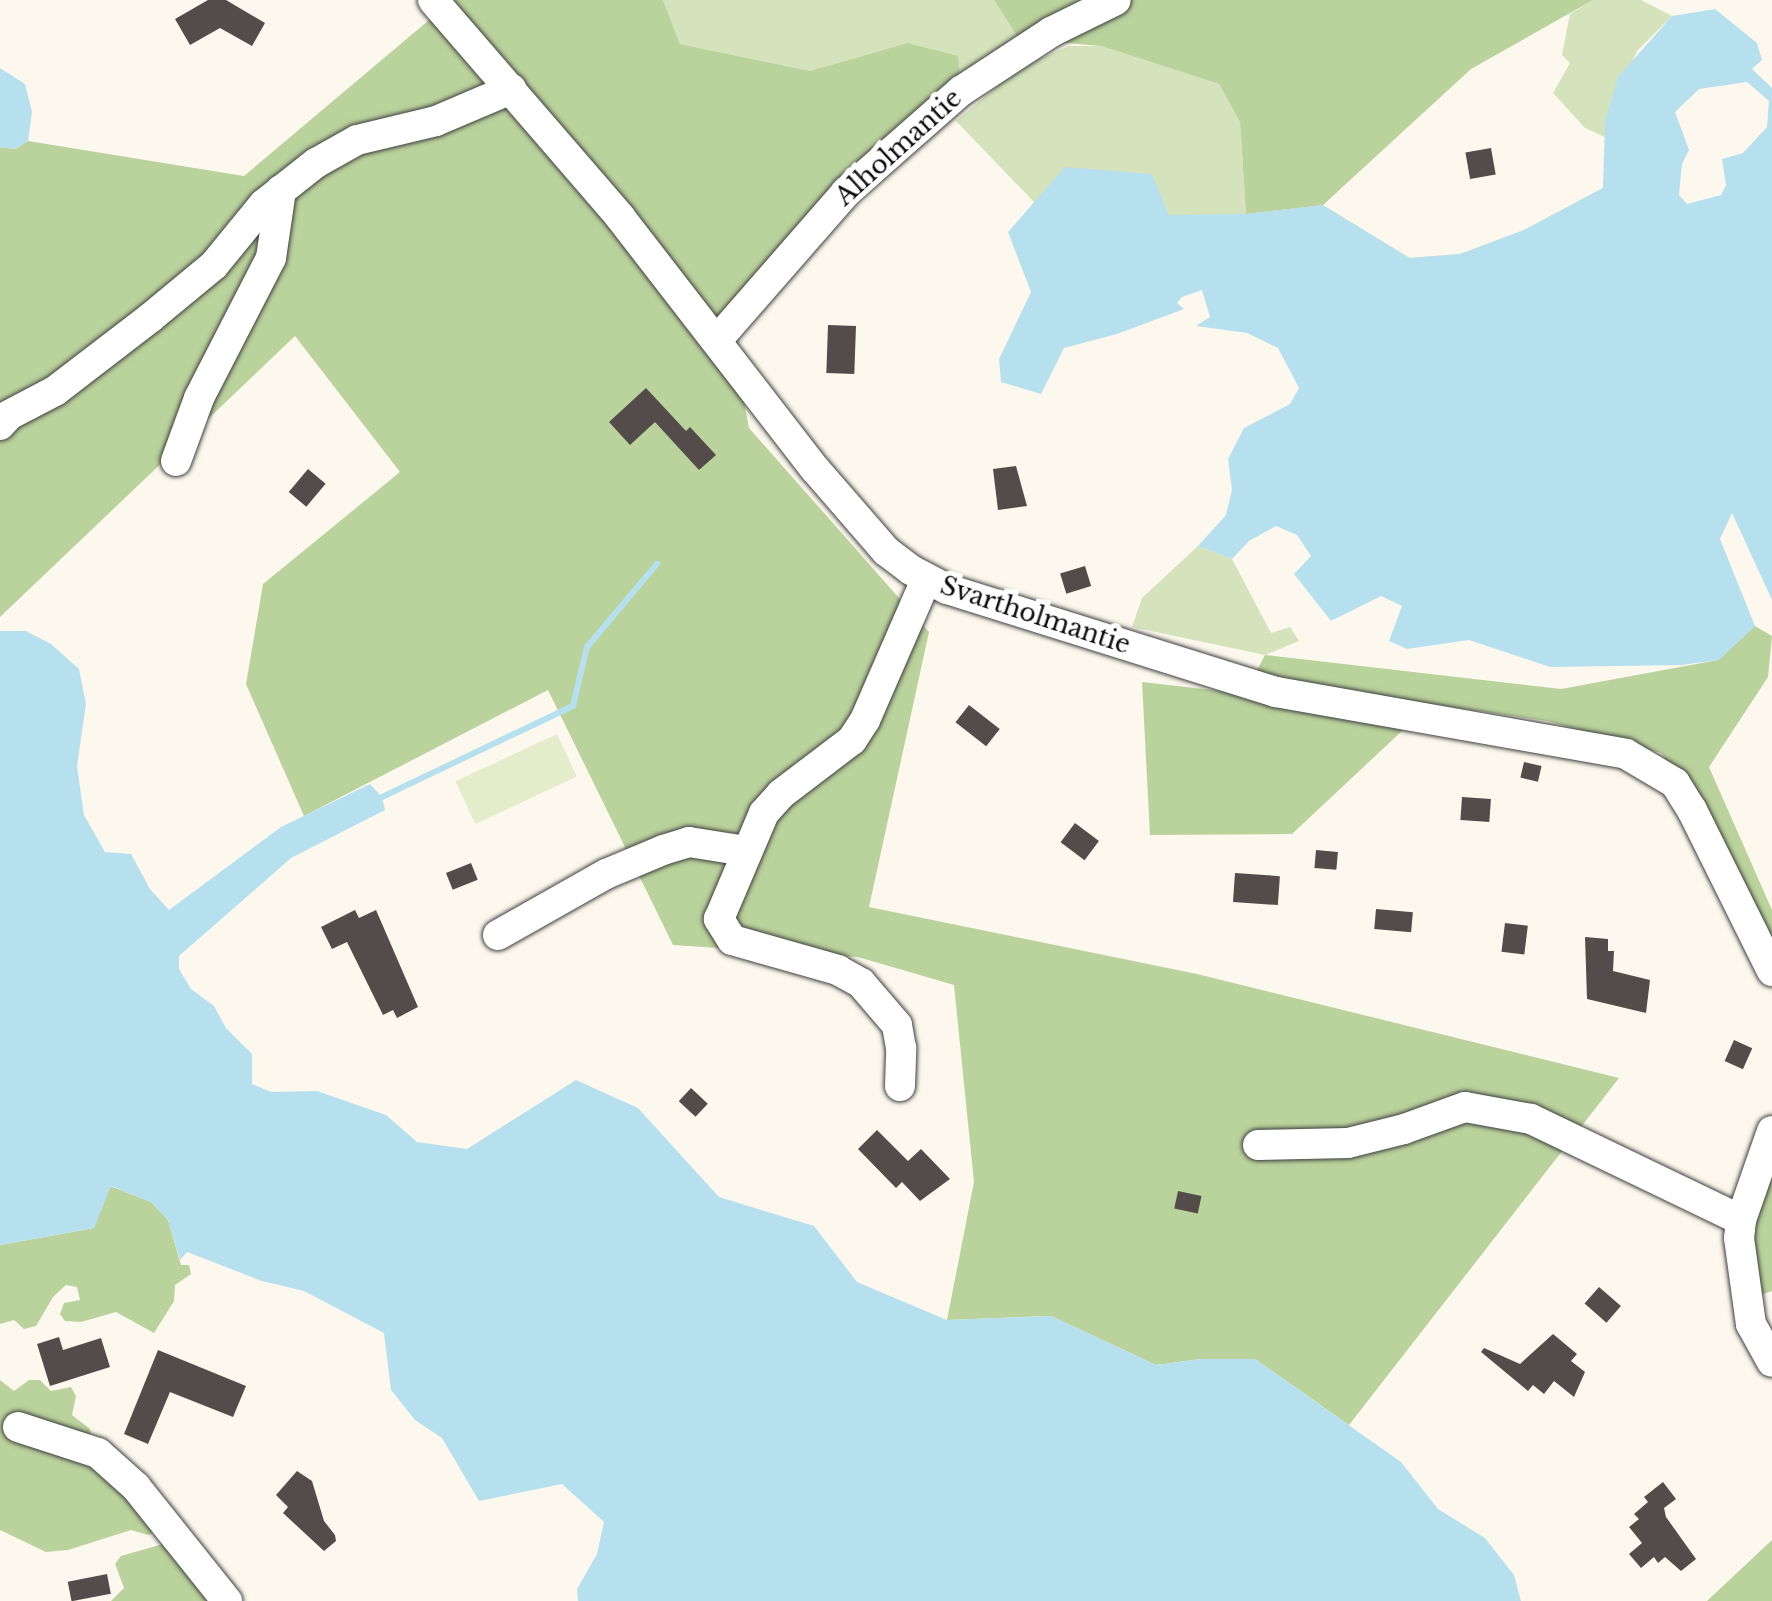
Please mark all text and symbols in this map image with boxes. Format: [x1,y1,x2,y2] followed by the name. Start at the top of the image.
[830,84,968,212] street label: Alholmantie
[936,571,1134,661] street label: Svartholmantie

